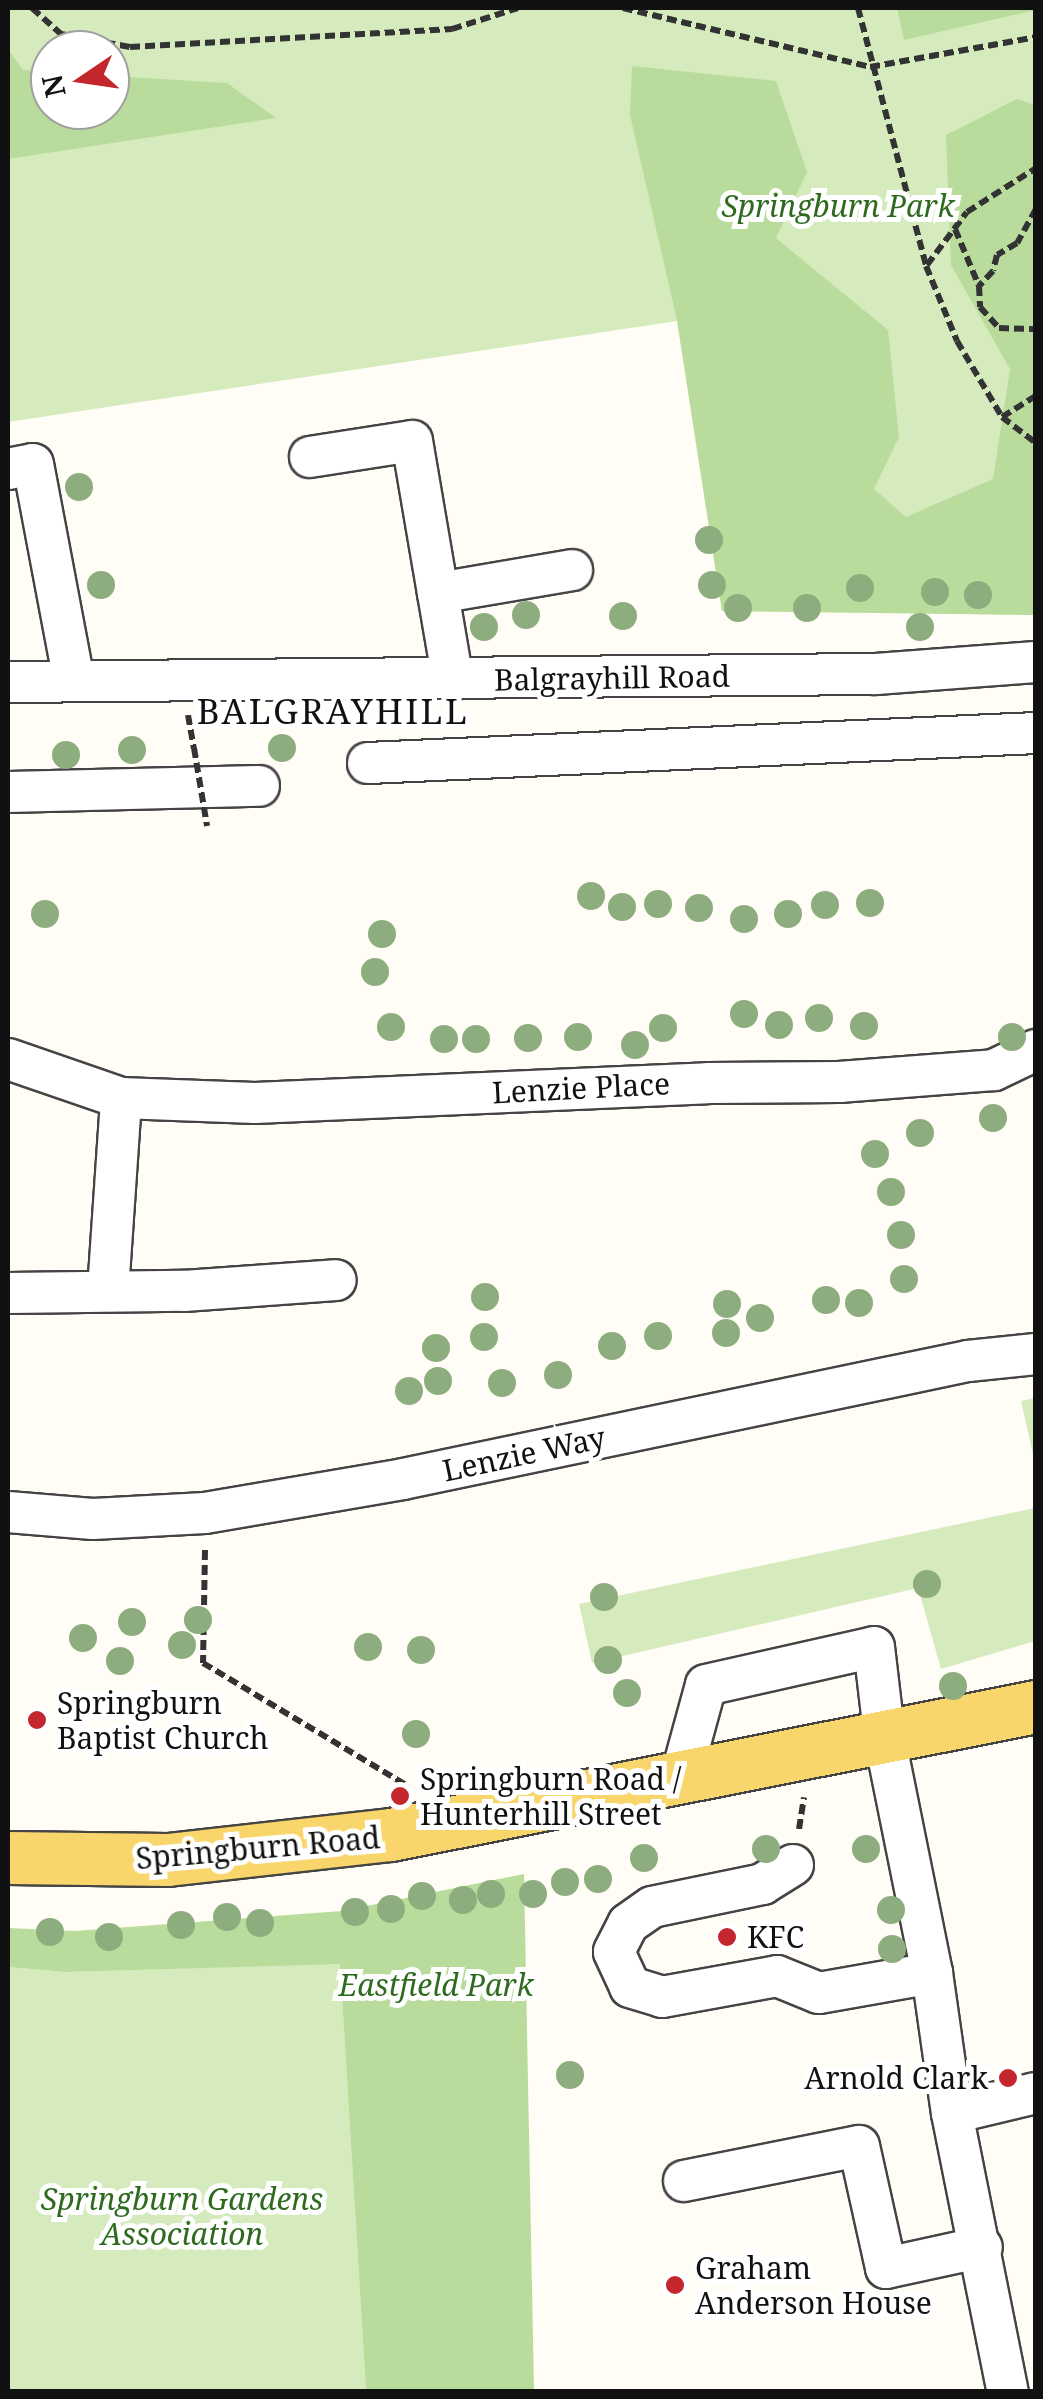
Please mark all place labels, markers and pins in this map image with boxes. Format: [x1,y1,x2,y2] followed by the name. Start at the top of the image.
[57,1685,268,1756] place label: Springburn Baptist Church
[26,1709,48,1731] marker: Springburn Baptist Church
[420,1761,681,1832] place label: Springburn Road / Hunterhill Street
[389,1785,411,1807] marker: Springburn Road / Hunterhill Street
[747,1919,804,1955] place label: KFC
[716,1926,738,1948] marker: KFC
[804,2060,988,2096] place label: Arnold Clark
[997,2067,1019,2089] marker: Arnold Clark
[695,2250,932,2320] place label: Graham Anderson House
[664,2274,686,2296] marker: Graham Anderson House

